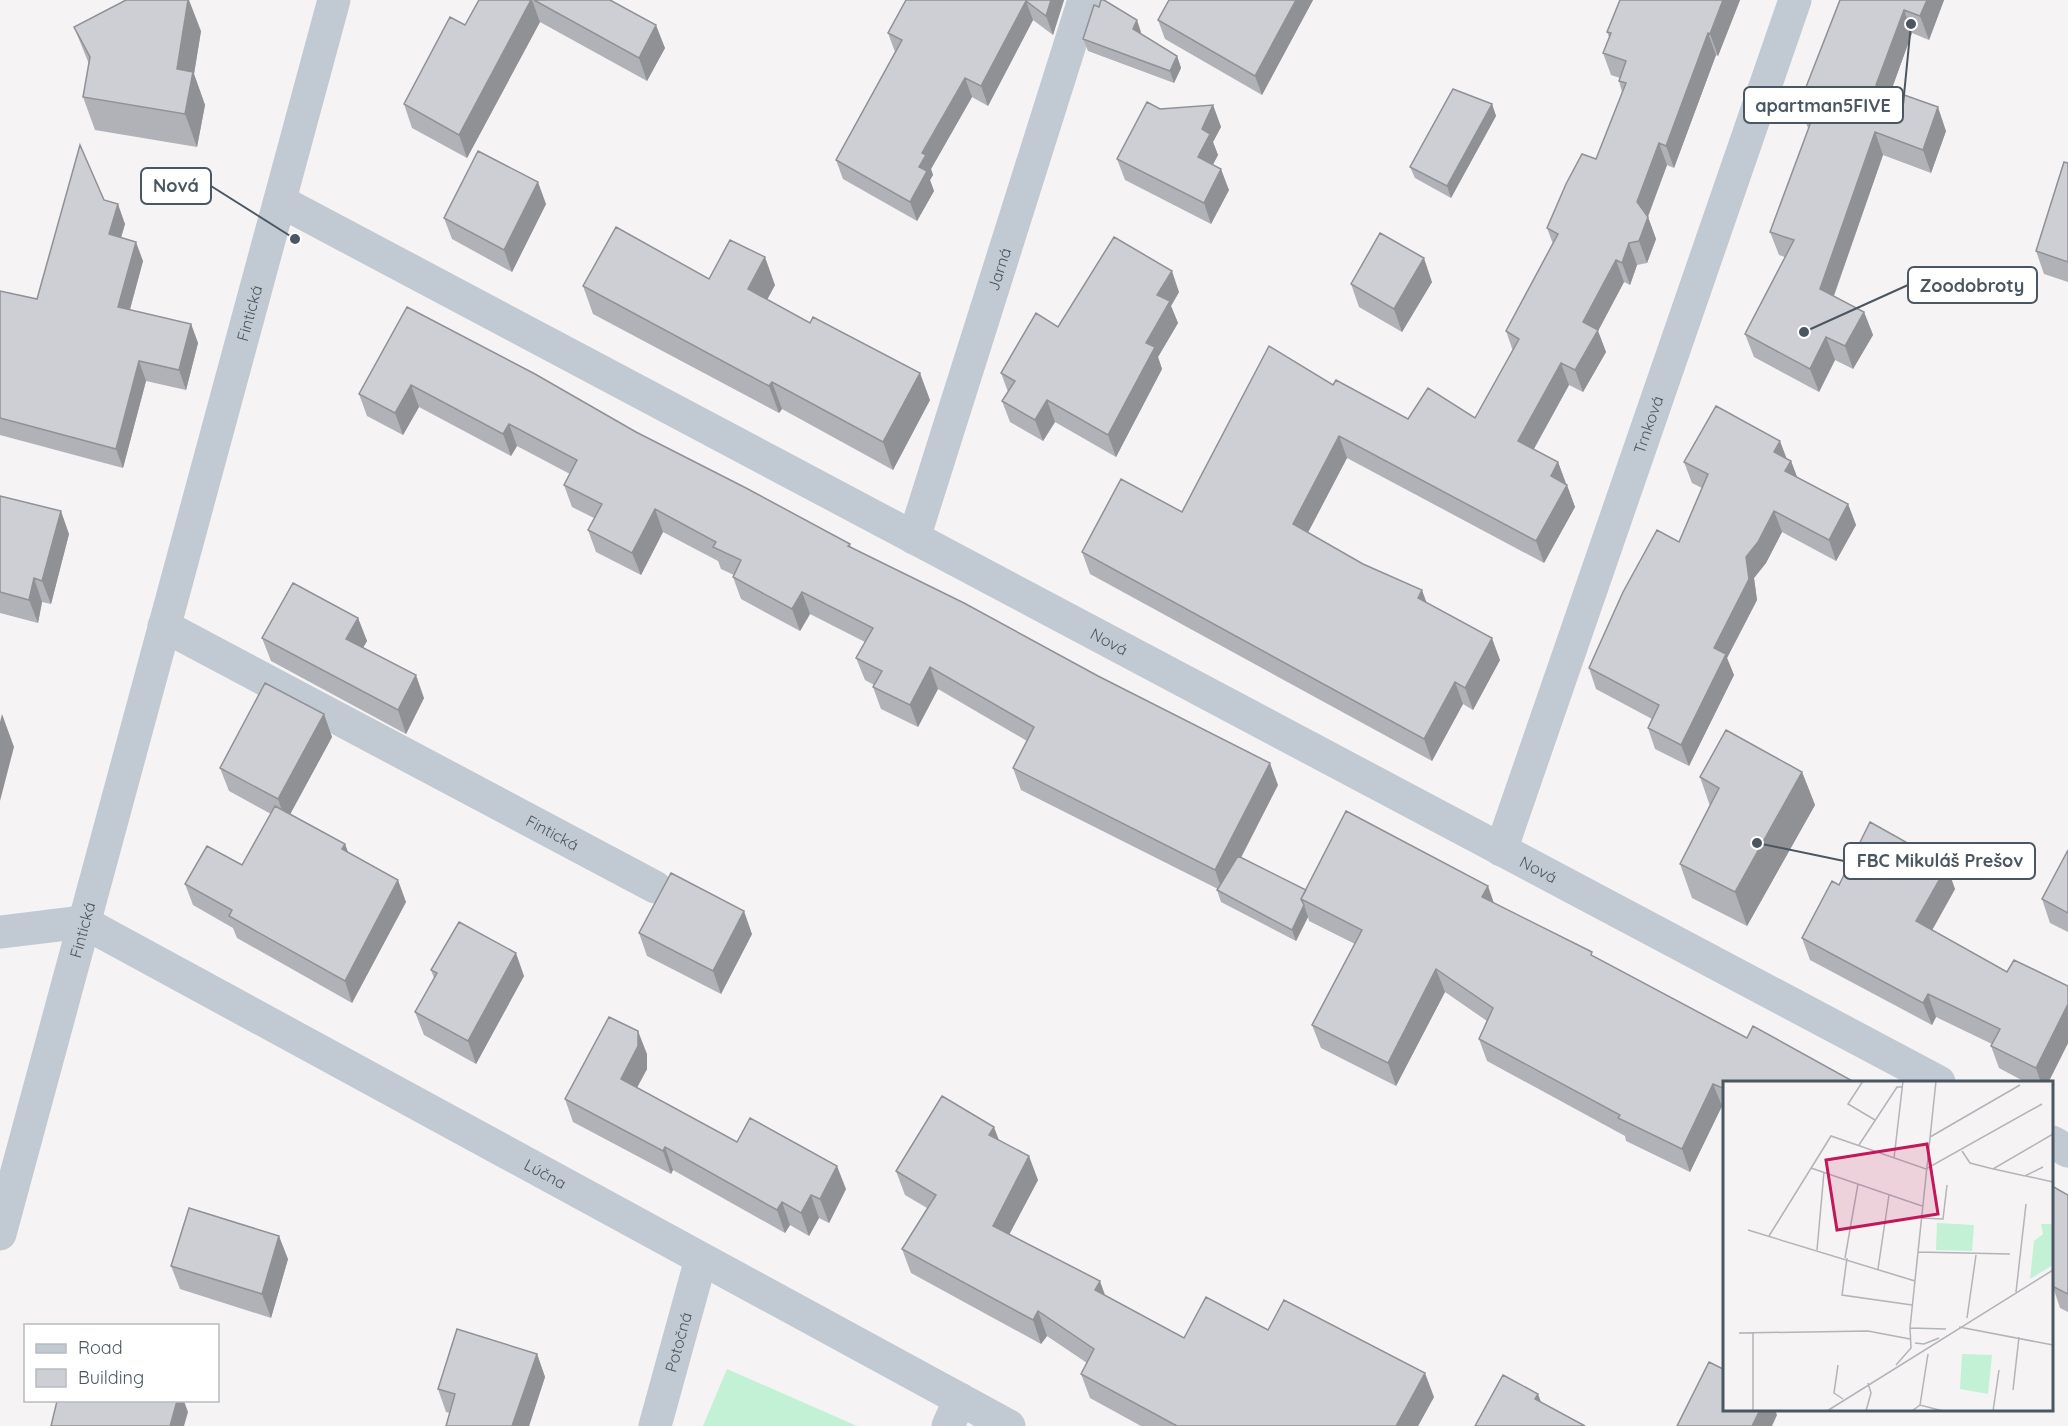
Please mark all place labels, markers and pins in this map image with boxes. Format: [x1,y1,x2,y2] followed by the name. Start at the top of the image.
[1744,87,1903,123] callout: apartman5FIVE
[141,168,211,204] callout: Nová
[1908,267,2037,303] callout: Zoodobroty
[1844,843,2035,879] callout: FBC Mikuláš Prešov

